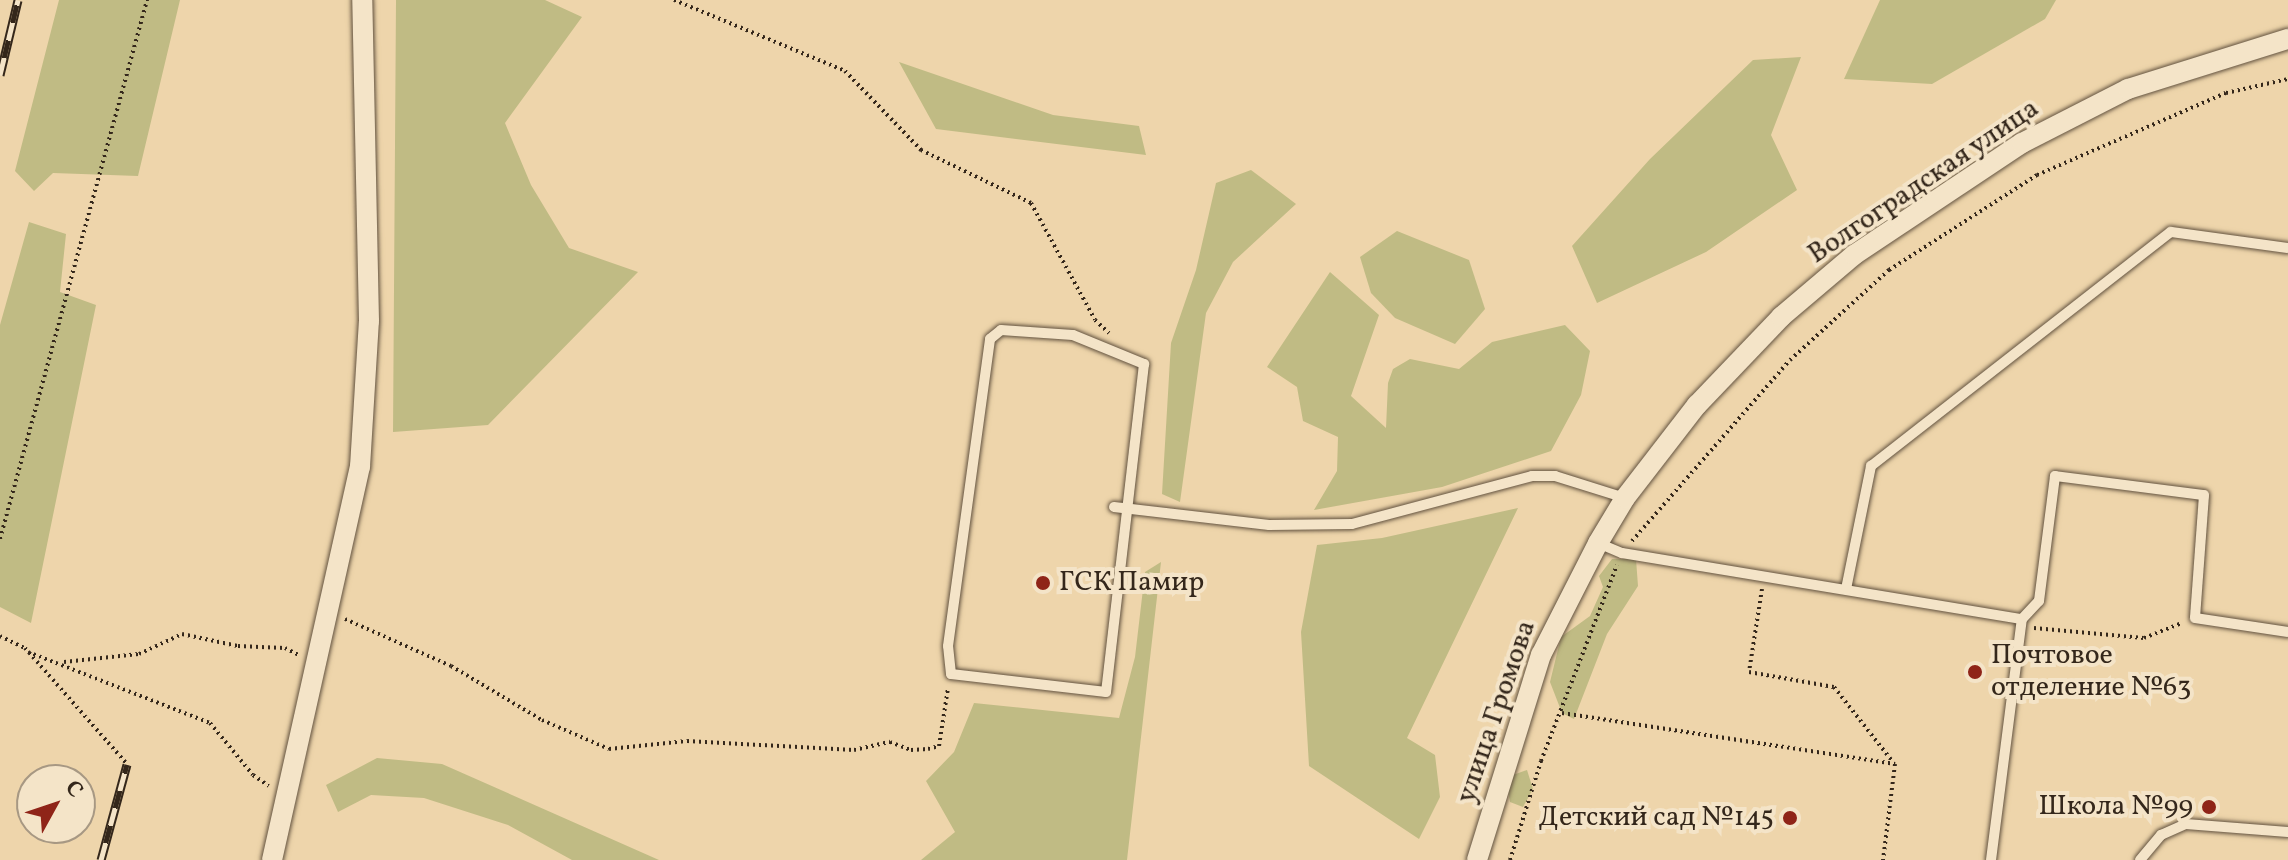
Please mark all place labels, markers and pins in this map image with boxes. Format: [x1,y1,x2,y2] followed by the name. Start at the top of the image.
[1059,566,1204,600] place label: ГСК Памир
[1034,574,1052,592] marker: ГСК Памир
[1991,639,2191,705] place label: Почтовое отделение №63
[1966,663,1984,681] marker: Почтовое отделение №63
[2038,790,2193,824] place label: Школа №99
[2200,798,2218,816] marker: Школа №99
[1539,801,1774,835] place label: Детский сад №145
[1781,809,1799,827] marker: Детский сад №145

